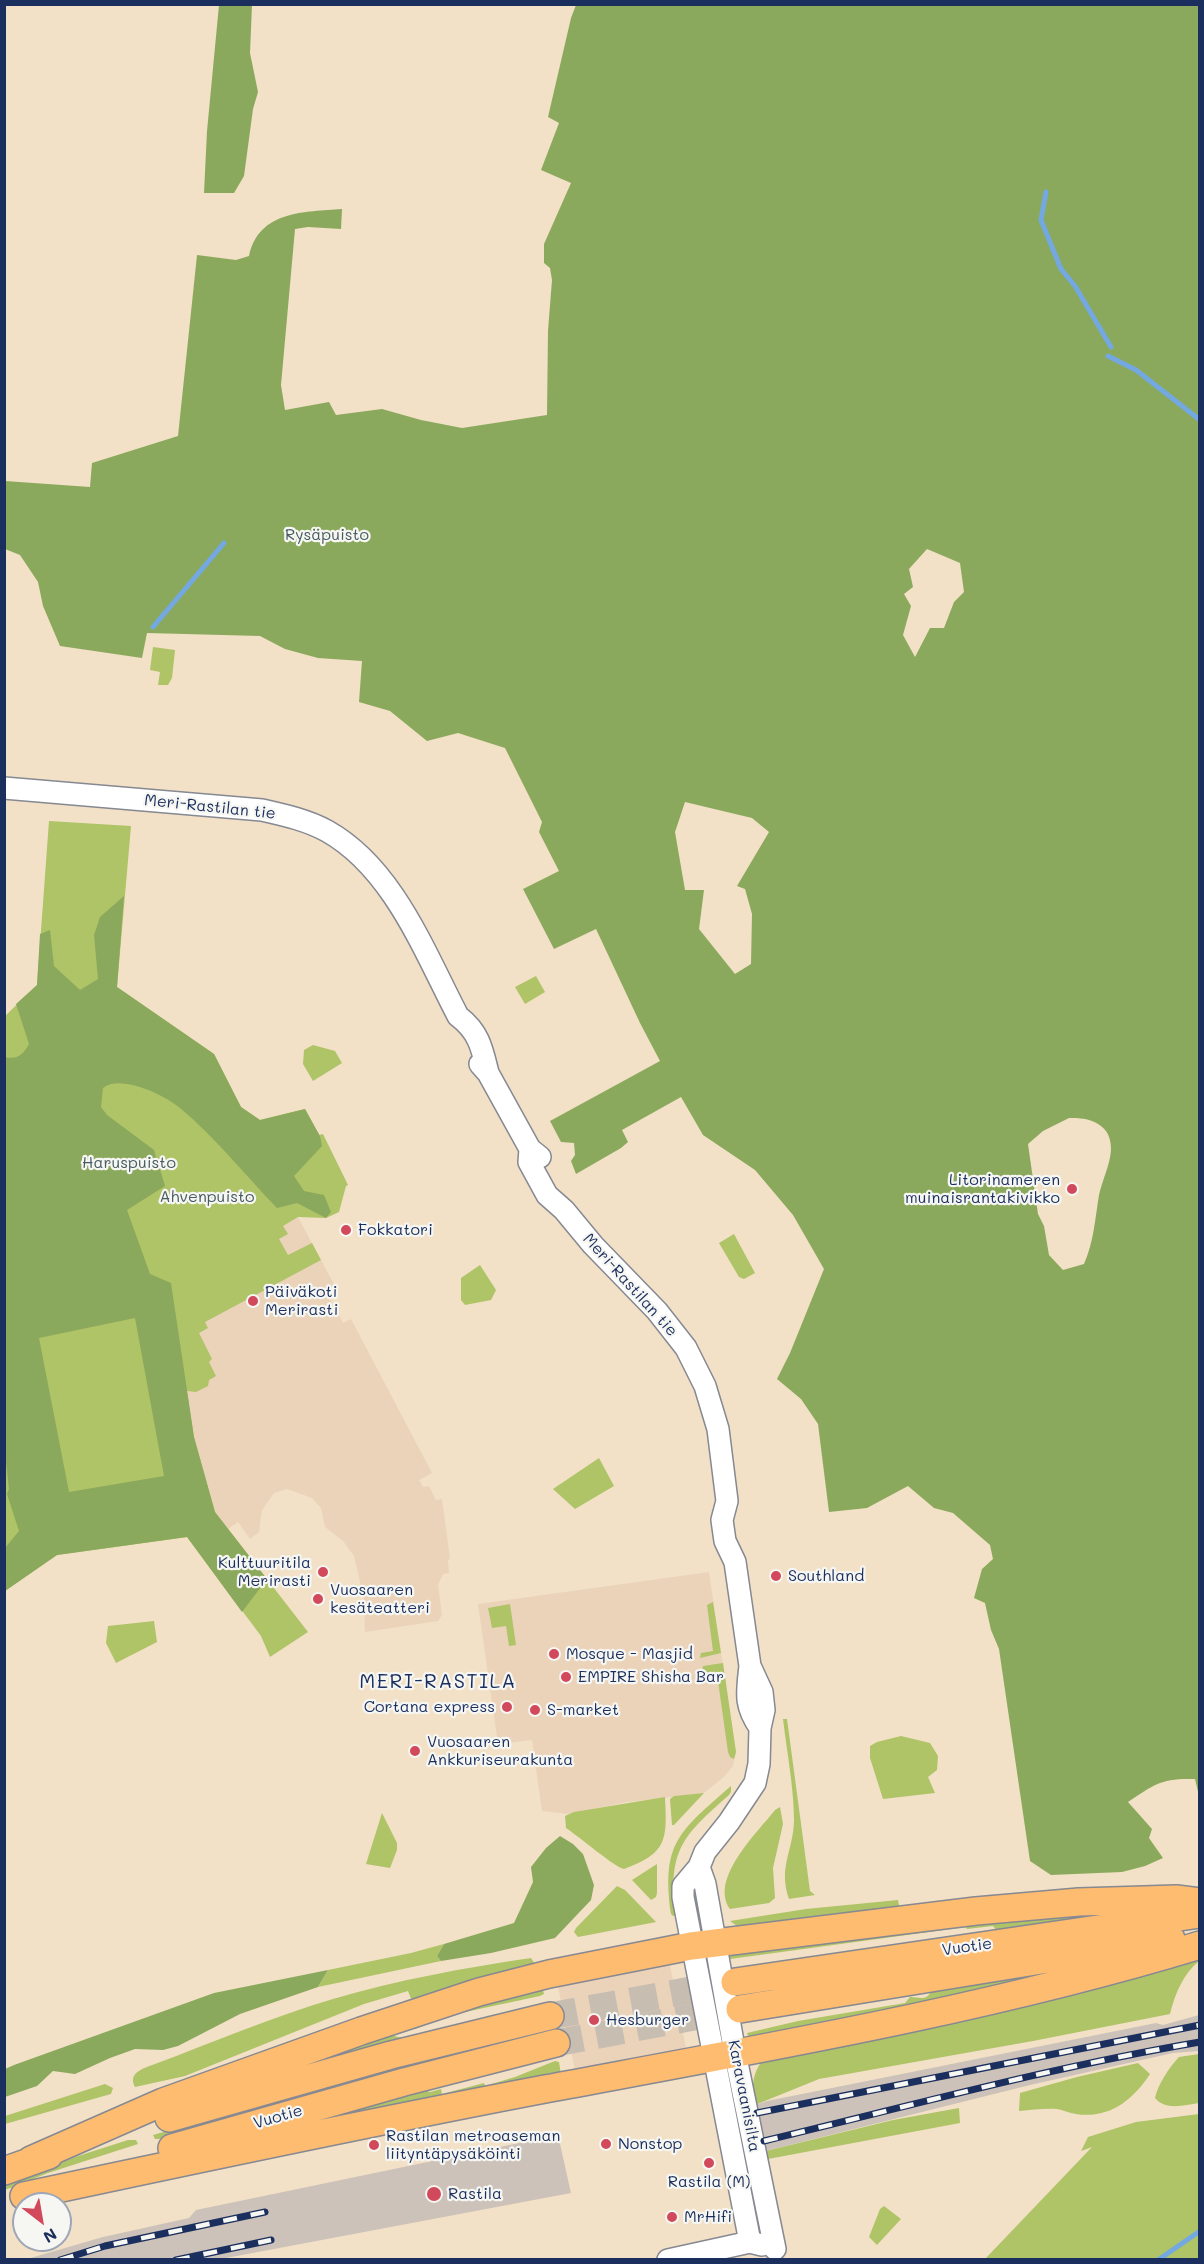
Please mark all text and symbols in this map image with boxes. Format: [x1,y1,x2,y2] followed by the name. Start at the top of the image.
[285,525,369,545] park label: Rysäpuisto
[143,791,277,823] street label: Meri-Rastilan tie
[82,1153,176,1173] park label: Haruspuisto
[905,1170,1060,1208] place label: Litorinameren muinaisrantakivikko
[1065,1182,1079,1196] marker: Litorinameren muinaisrantakivikko
[159,1187,255,1207] park label: Ahvenpuisto
[358,1220,433,1240] place label: Fokkatori
[339,1223,353,1237] marker: Fokkatori
[579,1229,681,1341] street label: Meri-Rastilan tie
[265,1282,338,1320] place label: Päiväkoti Merirasti
[246,1294,260,1308] marker: Päiväkoti Merirasti
[218,1553,311,1591] place label: Kulttuuritila Merirasti
[316,1565,330,1579] marker: Kulttuuritila Merirasti
[788,1566,864,1586] place label: Southland
[769,1569,783,1583] marker: Southland
[330,1580,430,1618] place label: Vuosaaren kesäteatteri
[311,1592,325,1606] marker: Vuosaaren kesäteatteri
[566,1644,693,1664] place label: Mosque - Masjid
[547,1647,561,1661] marker: Mosque - Masjid
[578,1667,724,1687] place label: EMPIRE Shisha Bar
[359,1670,517,1694] district label: MERI-RASTILA
[559,1670,573,1684] marker: EMPIRE Shisha Bar
[364,1697,495,1717] place label: Cortana express
[500,1700,514,1714] marker: Cortana express
[547,1700,619,1720] place label: S-market
[528,1703,542,1717] marker: S-market
[427,1732,573,1770] place label: Vuosaaren Ankkuriseurakunta
[408,1744,422,1758] marker: Vuosaaren Ankkuriseurakunta
[941,1934,993,1960] street label: Vuotie
[606,2010,689,2030] place label: Hesburger
[587,2013,601,2027] marker: Hesburger
[724,2038,764,2154] street label: Karavaanisilta
[251,2101,305,2133] street label: Vuotie
[386,2126,560,2164] place label: Rastilan metroaseman liityntäpysäköinti
[618,2134,682,2154] place label: Nonstop
[599,2137,613,2151] marker: Nonstop
[367,2138,381,2152] marker: Rastilan metroaseman liityntäpysäköinti
[702,2156,716,2170] marker: Rastila (M)
[668,2172,750,2192] place label: Rastila (M)
[448,2184,502,2204] place label: Rastila
[425,2185,443,2203] marker: Rastila
[12,2192,72,2252] north arrow
[684,2207,732,2227] place label: MrHifi
[665,2210,679,2224] marker: MrHifi
[40,2224,61,2248] text: N

